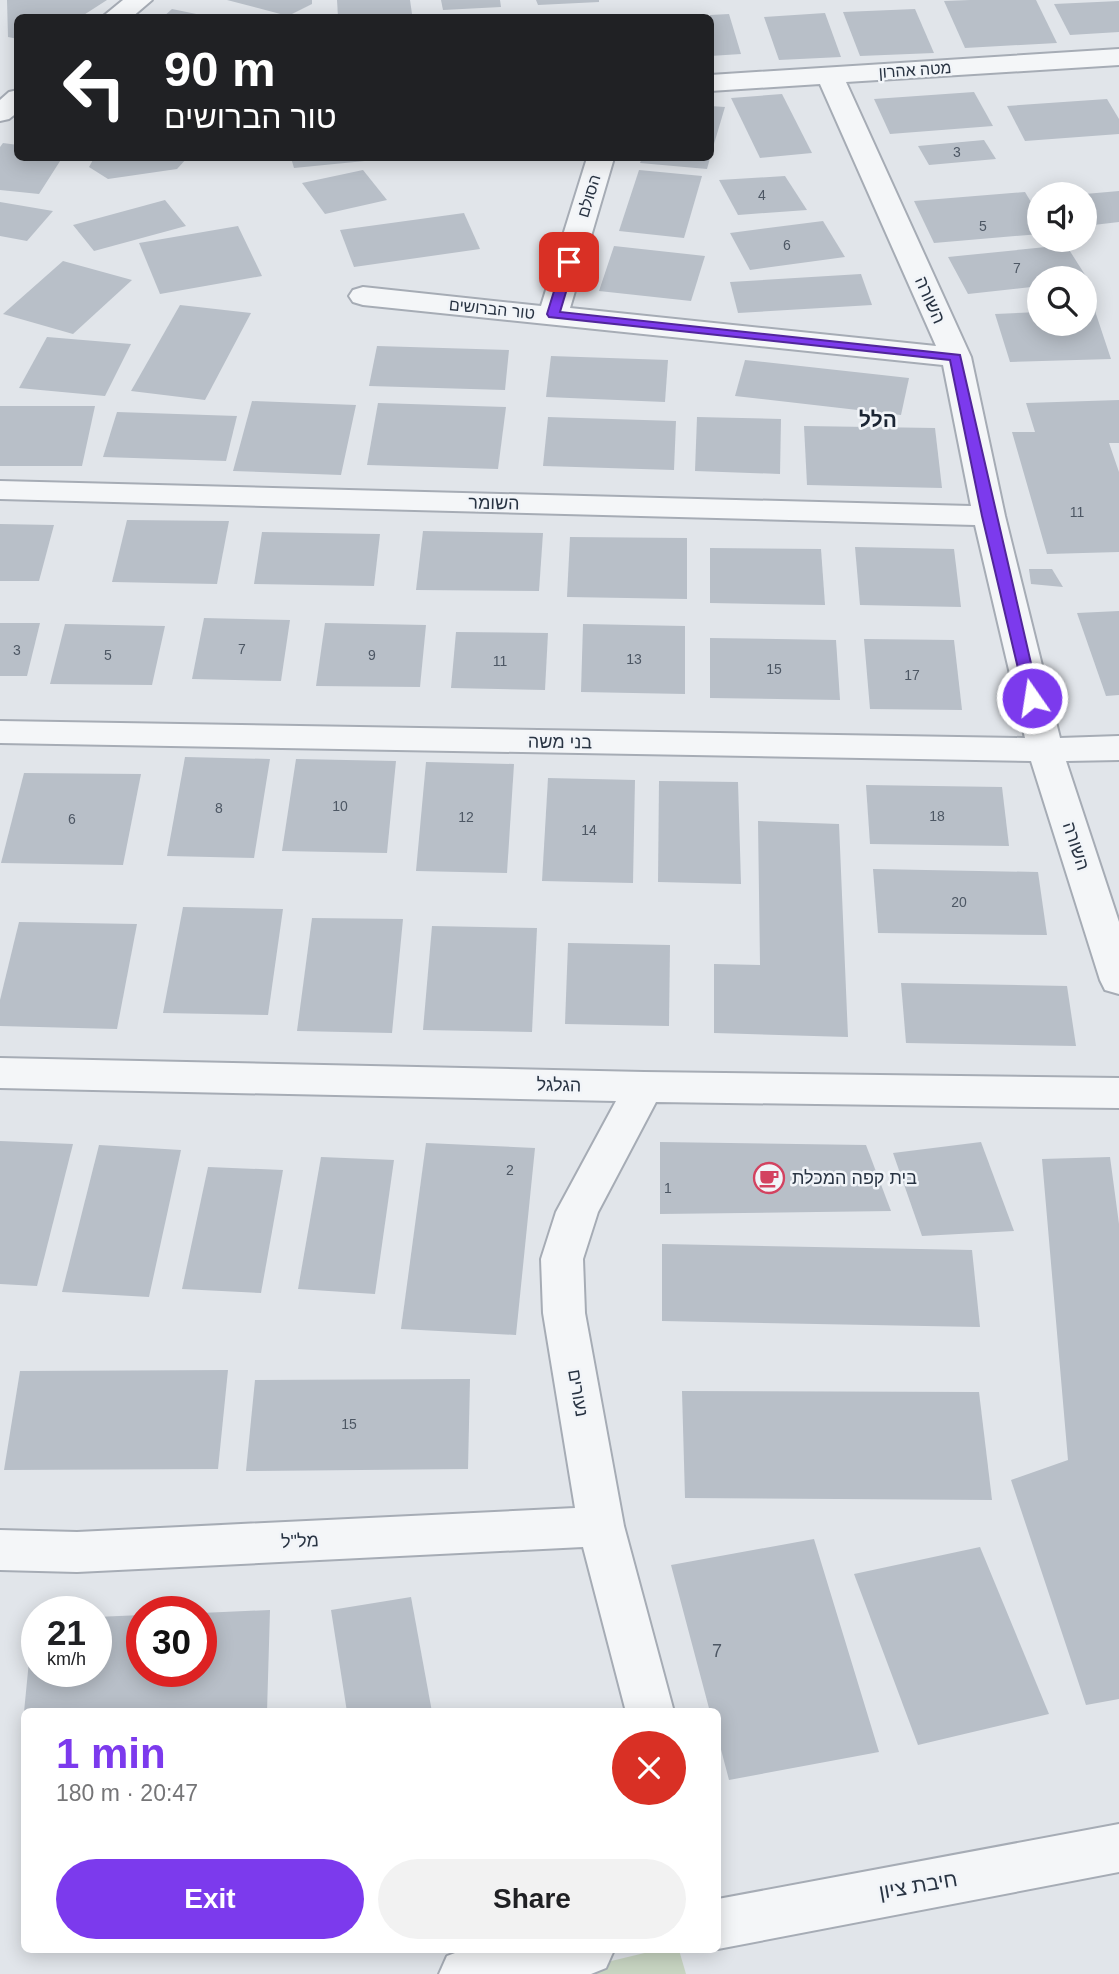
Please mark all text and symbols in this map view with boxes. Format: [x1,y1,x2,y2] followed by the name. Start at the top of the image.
[49,42,140,133] icon: left
[164,42,276,96] text: 90 m
[878,59,952,81] street label: מטה אהרון
[164,99,337,135] text: טור הברושים
[953,144,961,160] house number: 3
[574,173,604,219] street label: הסולם
[1027,182,1097,336] map controls
[1027,182,1097,252] button: sound
[758,187,766,203] house number: 4
[979,218,987,234] house number: 5
[539,232,599,292] pin
[783,237,791,253] house number: 6
[550,243,588,281] icon: arrive
[1013,260,1021,276] house number: 7
[1027,266,1097,336] button: search
[911,273,949,327] street label: השורה
[448,296,536,322] street label: טור הברושים
[859,408,897,431] district label: הלל
[468,493,520,513] street label: השומר
[1070,504,1084,520] house number: 11
[238,641,246,657] house number: 7
[13,642,21,658] house number: 3
[104,647,112,663] house number: 5
[368,647,376,663] house number: 9
[626,651,642,667] house number: 13
[493,653,507,669] house number: 11
[766,661,782,677] house number: 15
[995,661,1069,735] position arrow
[904,667,920,683] house number: 17
[528,731,592,753] street label: בני משה
[332,798,348,814] house number: 10
[215,800,223,816] house number: 8
[929,808,945,824] house number: 18
[458,809,474,825] house number: 12
[68,811,76,827] house number: 6
[1059,819,1093,873] street label: השורה
[581,822,597,838] house number: 14
[951,894,967,910] house number: 20
[537,1075,581,1095] street label: הגלגל
[752,1161,786,1195] cafe icon: בית קפה המכלת
[506,1162,514,1178] house number: 2
[792,1168,917,1188] place label: בית קפה המכלת
[664,1180,672,1196] house number: 1
[564,1368,592,1418] street label: נעורים
[341,1416,357,1432] house number: 15
[281,1530,319,1552] street label: מל"ל
[126,1596,217,1687] speed limit sign: 30
[47,1613,86,1652] text: 21
[712,1641,722,1661] house number: 7
[47,1649,86,1669] text: km/h
[56,1730,166,1777] text: 1 min
[612,1731,686,1805] button: close
[56,1780,198,1806] text: 180 m · 20:47
[56,1859,364,1939] button: Exit
[378,1859,686,1939] button: Share
[877,1867,959,1903] street label: חיבת ציון

